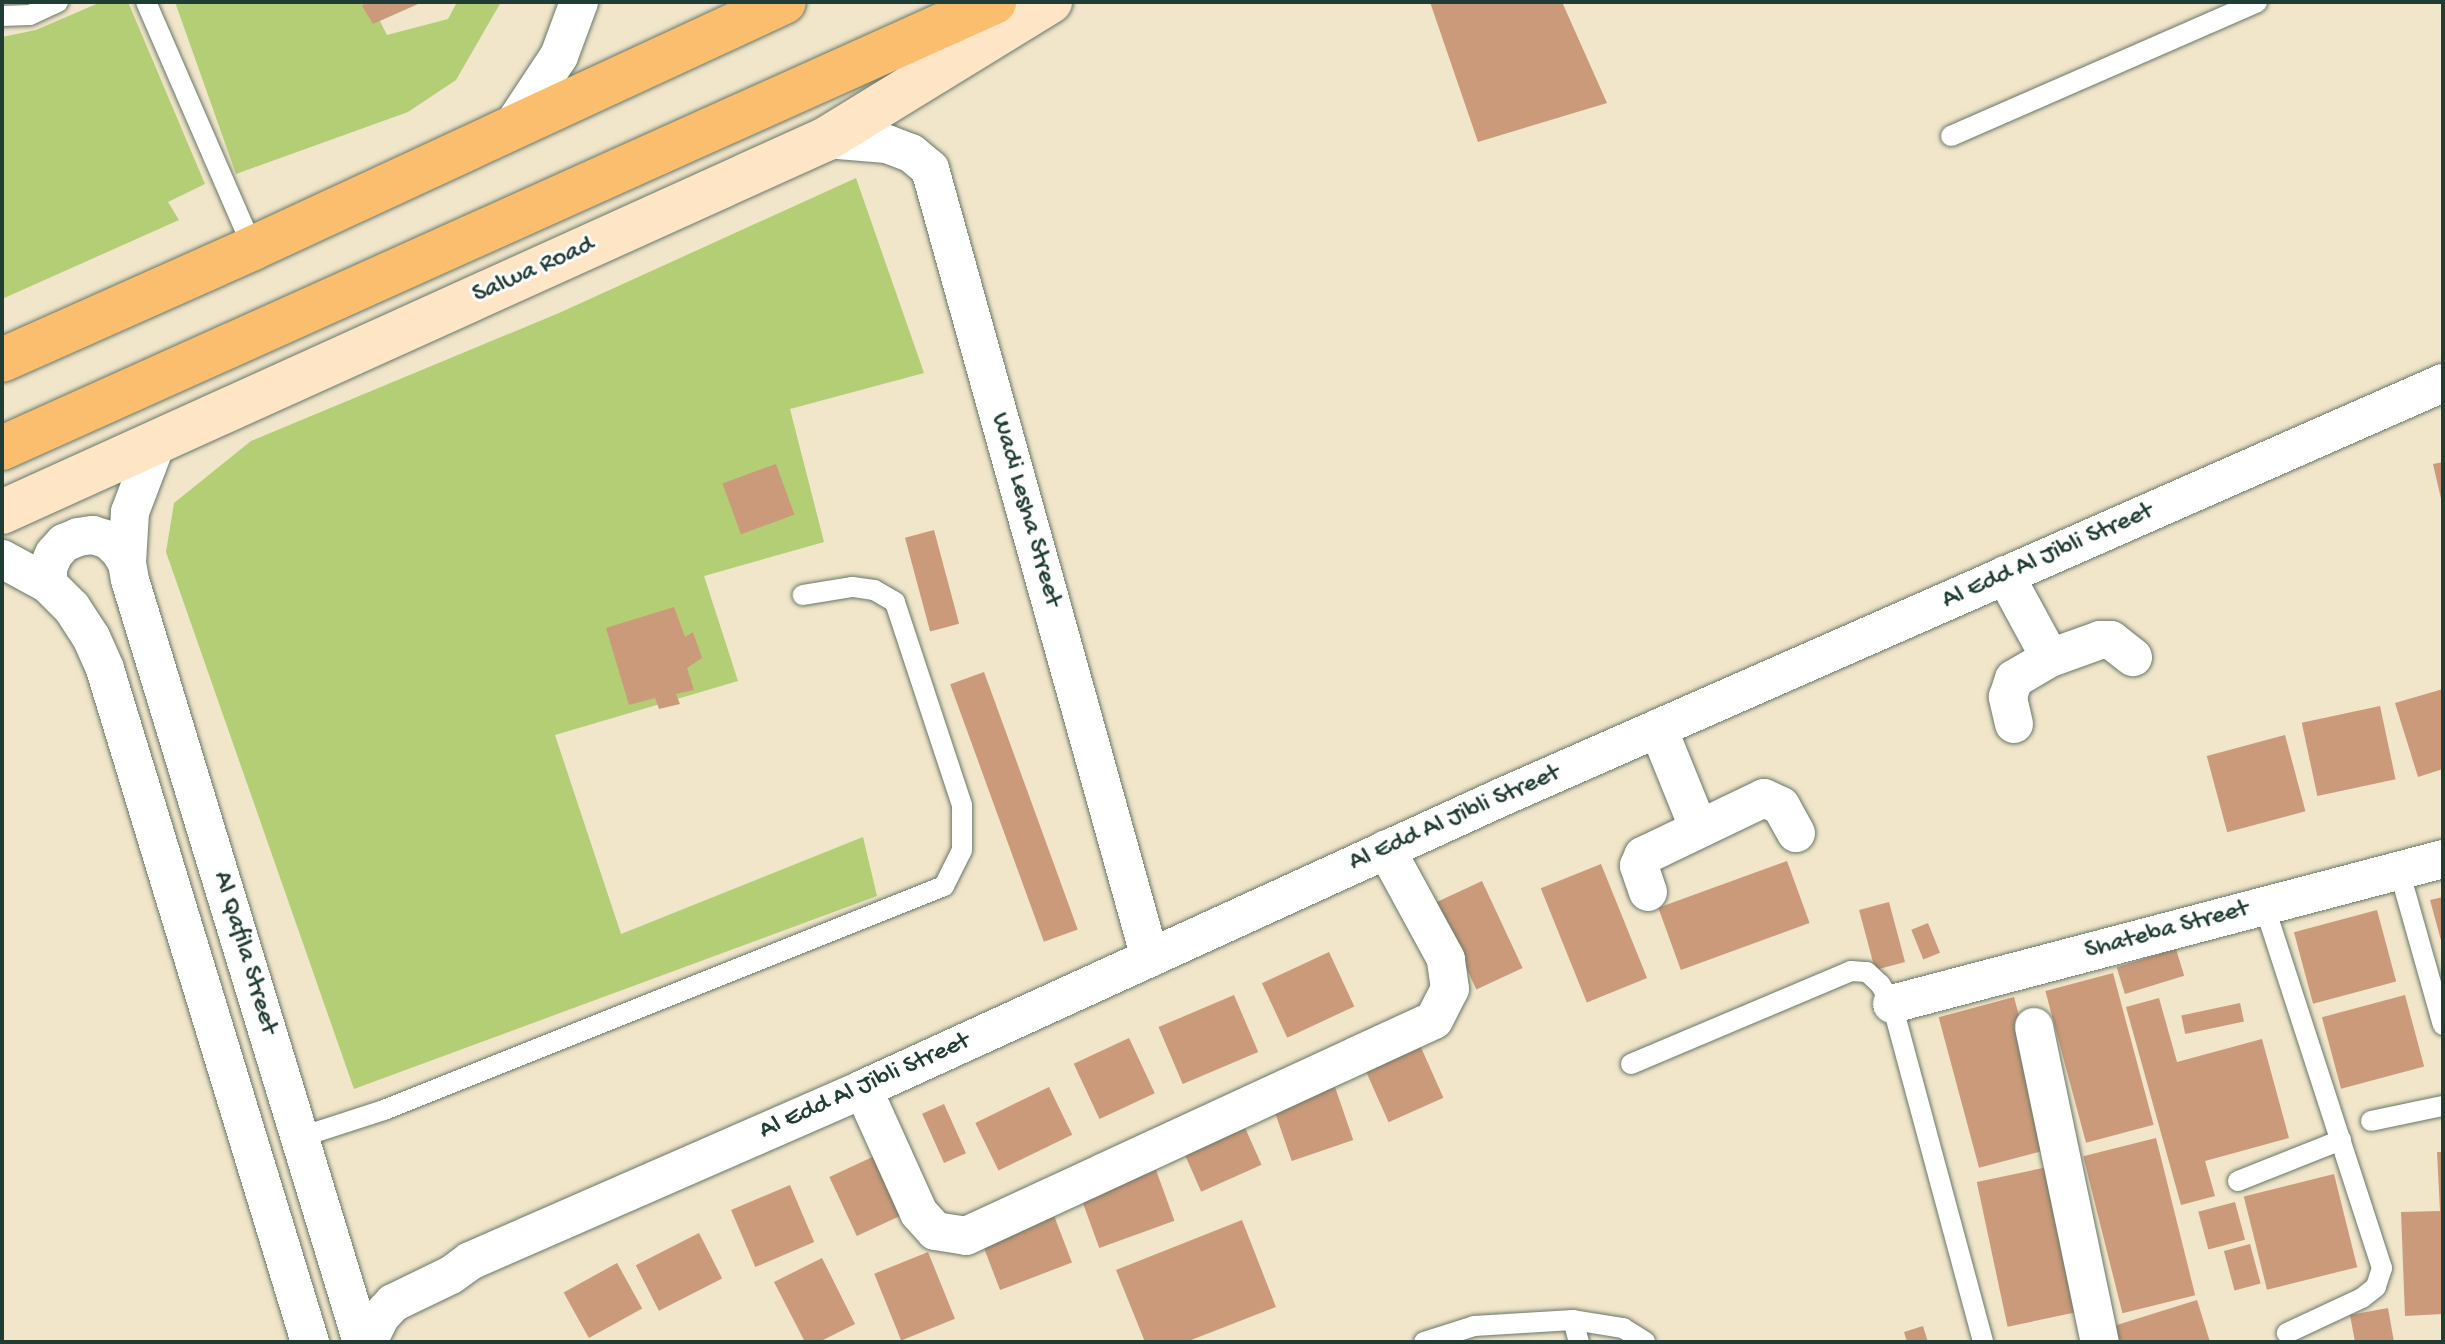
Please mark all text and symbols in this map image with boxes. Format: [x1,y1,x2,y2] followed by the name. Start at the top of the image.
[468,230,600,312] street label: Salwa Road
[982,410,1068,610] street label: Wadi Lesha Street
[1938,497,2158,617] street label: Al Edd Al Jibli Street
[1345,759,1565,879] street label: Al Edd Al Jibli Street
[204,868,284,1038] street label: Al Qafila Street
[2082,894,2252,968] street label: Shateba Street
[755,1027,975,1147] street label: Al Edd Al Jibli Street

